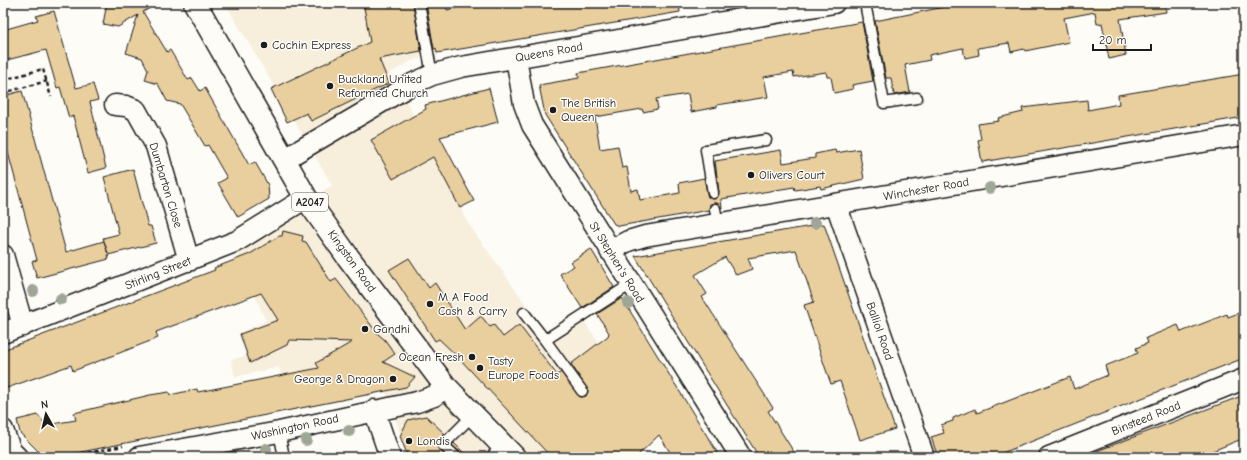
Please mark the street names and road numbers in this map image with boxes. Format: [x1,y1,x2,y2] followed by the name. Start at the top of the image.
[514,39,584,65] street label: Queens Road
[146,141,186,229] street label: Dumbarton Close
[882,175,970,203] street label: Winchester Road
[292,193,328,211] road number: A2047
[587,219,647,305] street label: St Stephen's Road
[325,227,379,295] street label: Kingston Road
[123,253,194,293] street label: Stirling Street
[864,300,896,362] street label: Balliol Road
[1109,398,1183,438] street label: Binsteed Road
[250,411,340,443] street label: Washington Road

